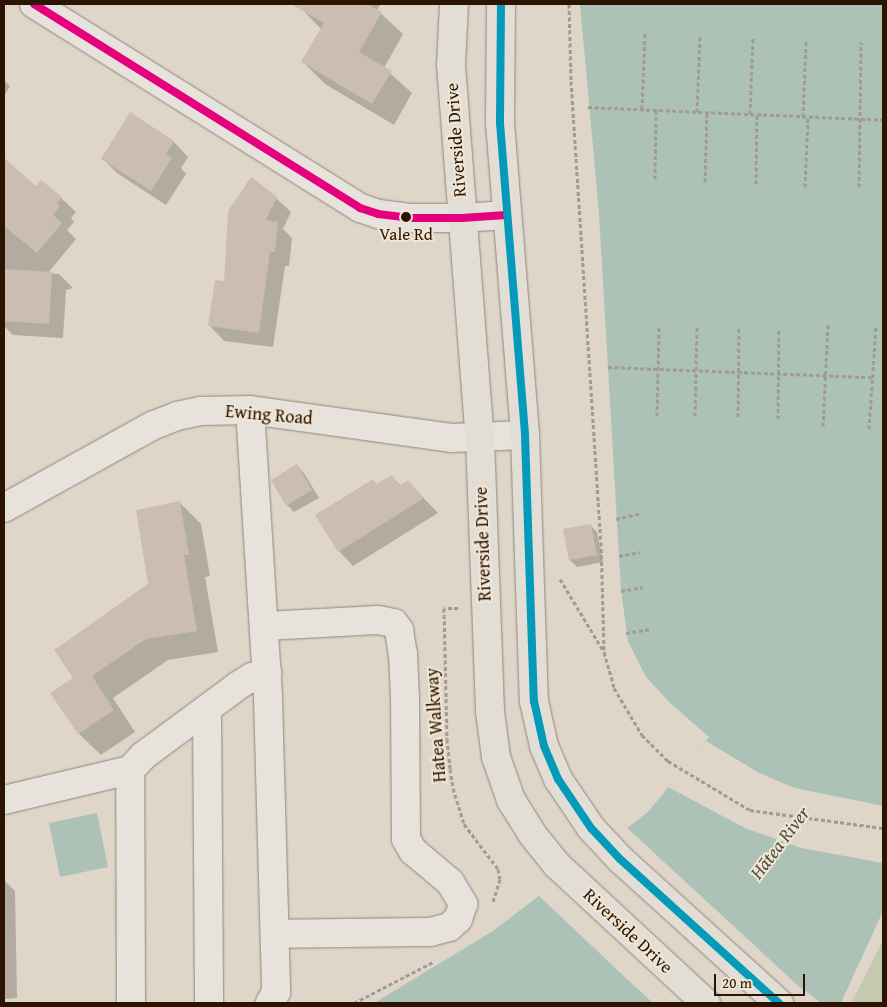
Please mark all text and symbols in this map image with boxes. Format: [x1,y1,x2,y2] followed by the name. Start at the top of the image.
[441,82,471,198] street label: Riverside Drive
[401,212,411,222] marker: Vale Rd
[379,224,433,244] place label: Vale Rd
[224,400,314,430] street label: Ewing Road
[470,486,496,602] street label: Riverside Drive
[421,667,451,783] street label: Hatea Walkway
[745,802,815,884] water label: Hātea River
[579,884,677,978] street label: Riverside Drive
[717,964,808,996] scale bar
[722,972,752,993] text: 20 m

